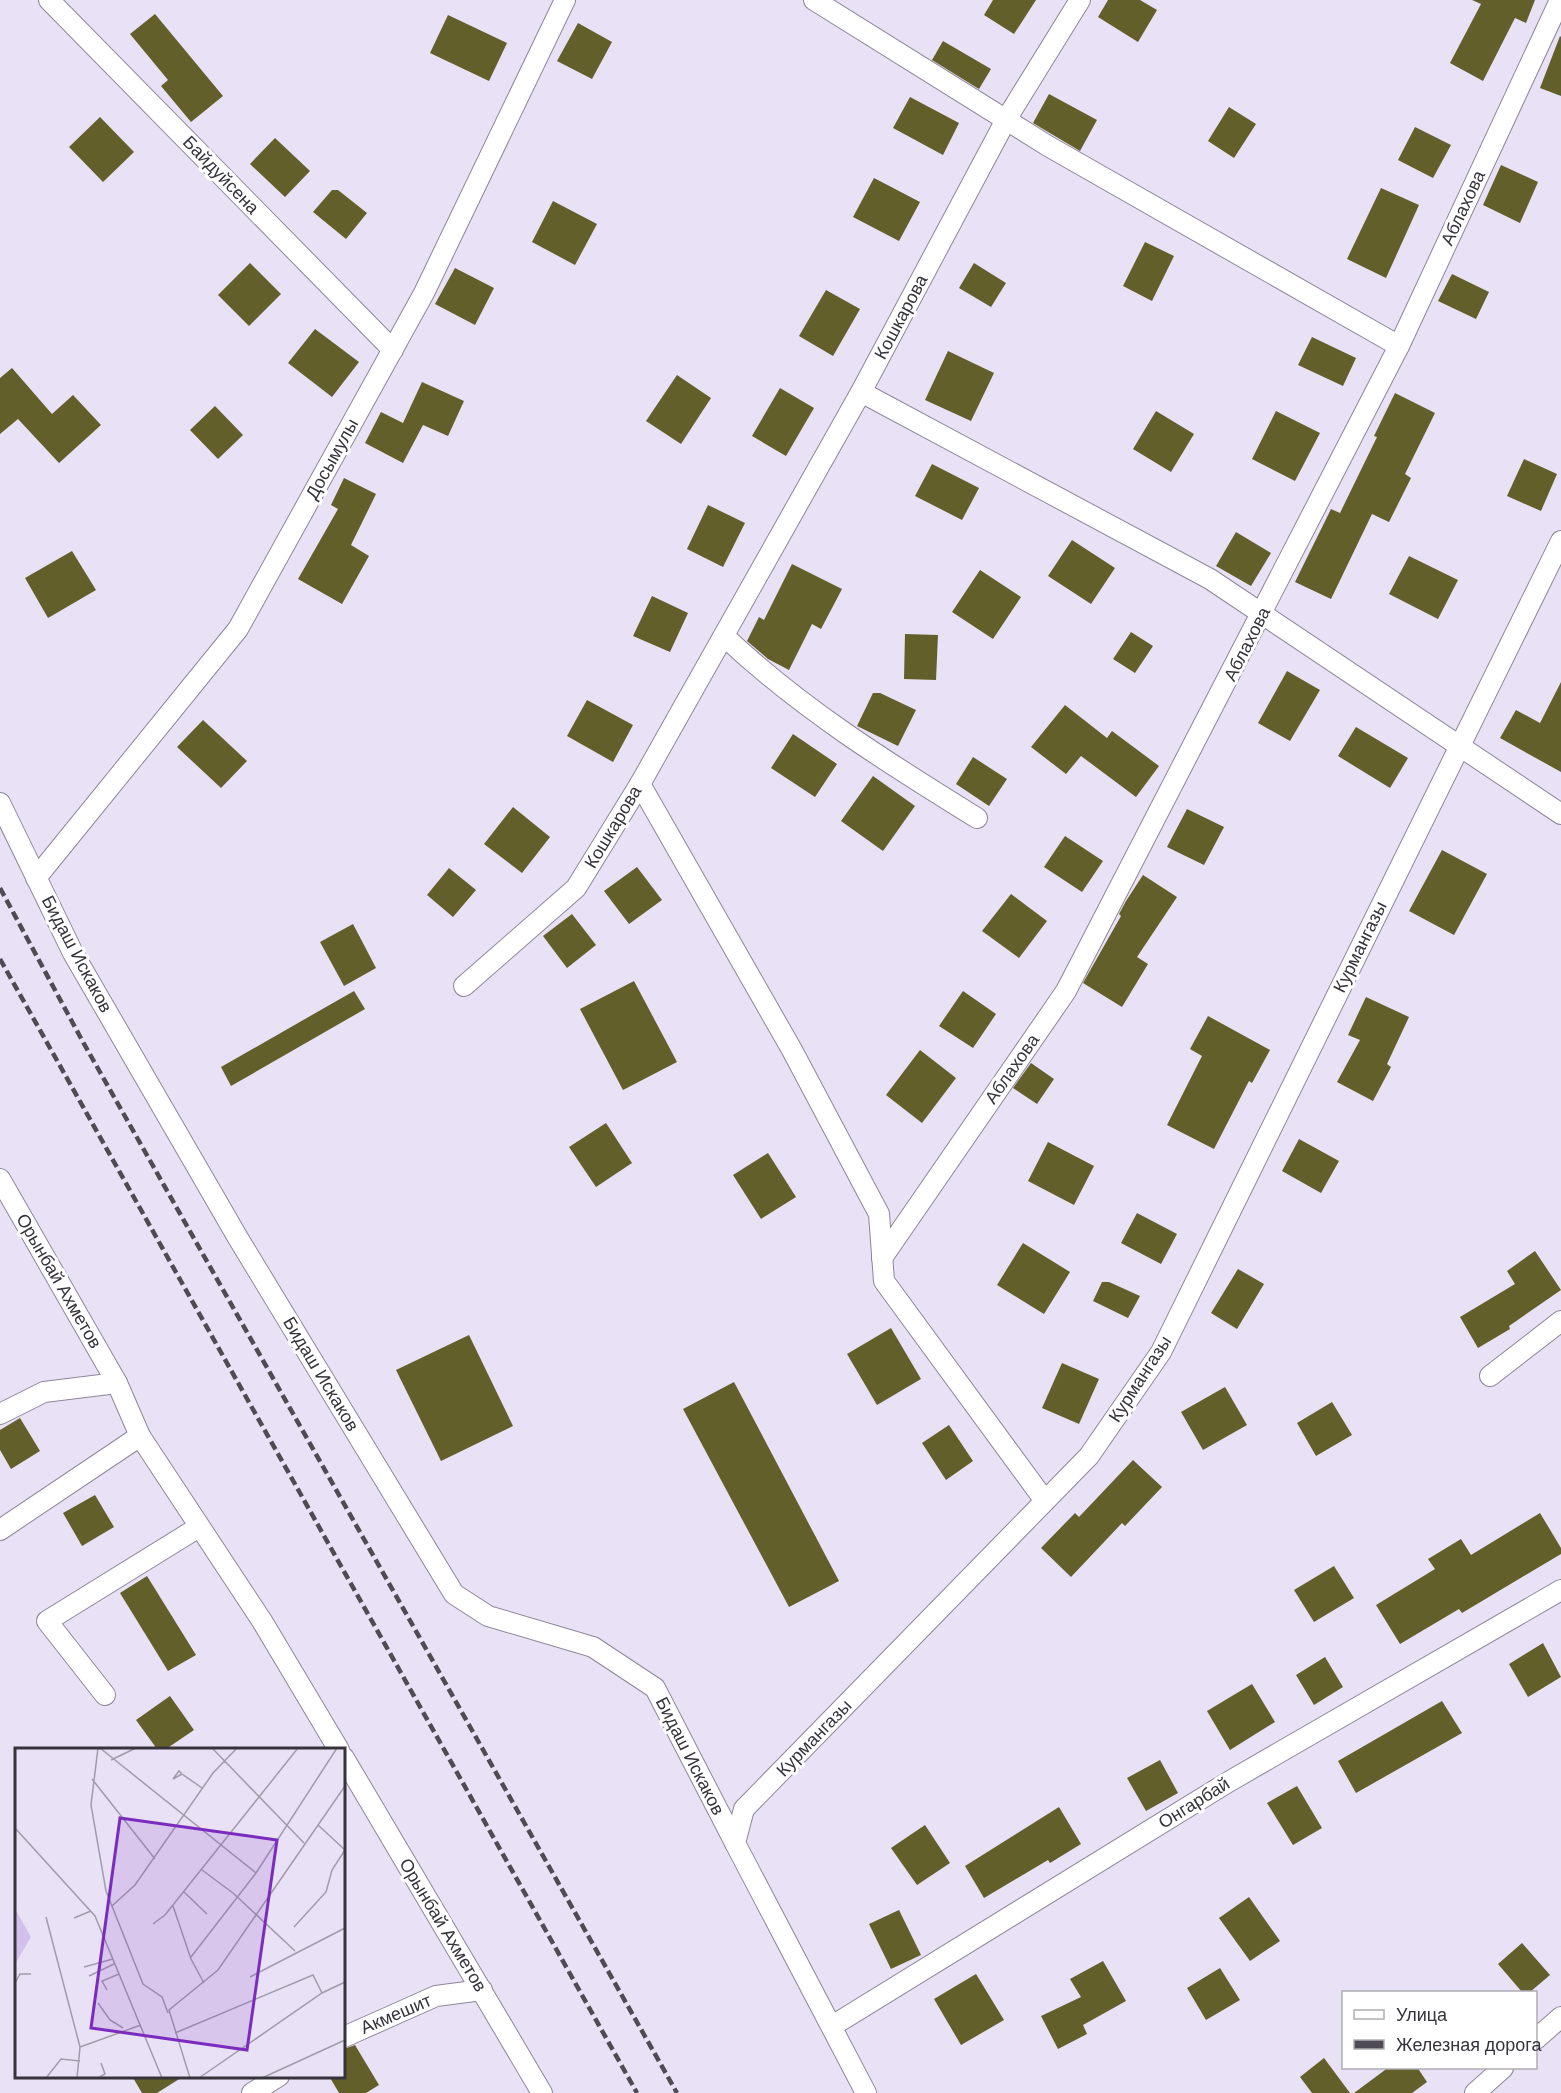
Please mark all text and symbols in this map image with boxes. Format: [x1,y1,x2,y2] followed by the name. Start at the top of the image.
[177,131,265,220] street label: Байдуйсена
[1435,166,1491,249] street label: Аблахова
[869,270,934,364] street label: Кошкарова
[300,414,364,504] street label: Досымулы
[1218,602,1276,685] street label: Аблахова
[579,780,648,873] street label: Кошкарова
[36,891,118,1017] street label: Бидаш Искаков
[1328,897,1392,997] street label: Курмангазы
[979,1028,1045,1109] street label: Аблахова
[11,1209,107,1353] street label: Орынбай Ахметов
[277,1312,365,1436] street label: Бидаш Искаков
[1103,1331,1177,1427] street label: Курмангазы
[650,1693,730,1819] street label: Бидаш Искаков
[771,1694,857,1782] street label: Курмангазы
[15,1748,345,2078] inset map
[1154,1772,1234,1834] street label: Онгарбай
[394,1854,492,1996] street label: Орынбай Ахметов
[357,1988,435,2040] street label: Акмешит
[1342,1991,1537,2069] legend
[1396,2003,1448,2027] text: Улица
[1396,2033,1542,2057] text: Железная дорога

